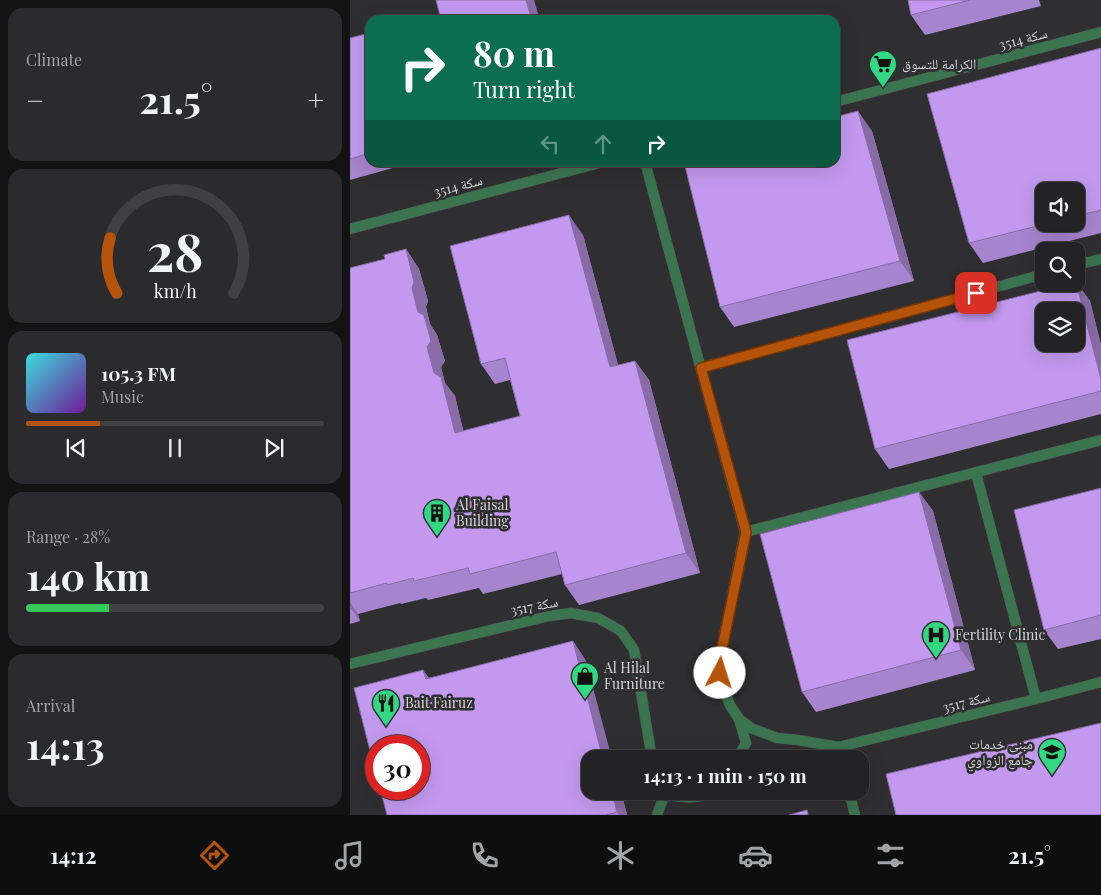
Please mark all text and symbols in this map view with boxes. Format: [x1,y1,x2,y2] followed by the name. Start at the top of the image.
[996,23,1049,54] street label: سكة 3514
[473,29,555,76] text: 80 m
[390,35,455,100] icon: right
[26,49,82,70] text: Climate
[868,49,898,88] supermarket icon: الكرامة للتسوق
[902,54,976,73] place label: الكرامة للتسوق
[139,73,212,124] text: 21.5°
[473,74,575,104] text: Turn right
[26,81,44,118] text: −
[308,81,324,118] text: +
[536,130,564,158] icon: left
[589,130,617,158] icon: ahead
[642,130,670,158] icon: right
[431,170,484,201] street label: سكة 3514
[1035,182,1085,352] map controls
[1035,182,1085,232] button: sound
[147,216,203,285] text: 28
[1035,242,1085,292] button: search
[955,272,997,314] pin
[154,279,197,302] text: km/h
[962,279,990,307] icon: arrive
[1035,302,1085,352] button: layers
[101,360,176,386] text: 105.3 FM
[101,386,144,407] text: Music
[62,434,90,462] icon: previous
[161,434,189,462] icon: pause
[260,434,288,462] icon: next
[455,495,509,530] place label: Al Faisal Building
[422,498,452,537] building icon: Al Faisal Building
[26,526,110,547] text: Range · 28%
[26,550,150,601] text: 140 km
[508,592,559,619] street label: سكة 3517
[921,620,951,659] hospital icon: Fertility Clinic
[955,625,1045,644] place label: Fertility Clinic
[693,646,745,698] position arrow
[603,658,665,693] place label: Al Hilal Furniture
[570,661,600,700] shop icon: Al Hilal Furniture
[940,686,992,717] street label: سكة 3517
[371,688,401,727] restaurant icon: Bait Fairuz
[405,693,473,712] place label: Bait Fairuz
[26,695,75,716] text: Arrival
[26,719,104,770] text: 14:13
[967,734,1033,772] place label: مبنى خدمات جامع الزواوي
[365,735,430,800] speed limit sign: 30
[1037,737,1067,776] school or university icon: مبنى خدمات جامع الزواوي
[643,762,807,788] text: 14:13 · 1 min · 150 m
[197,838,232,873] icon: directions
[332,838,367,873] icon: music
[467,838,502,873] icon: phone
[603,838,638,873] icon: climate
[738,838,773,873] icon: car
[873,838,908,873] icon: filters
[50,840,96,870] text: 14:12
[1008,840,1051,870] text: 21.5°

